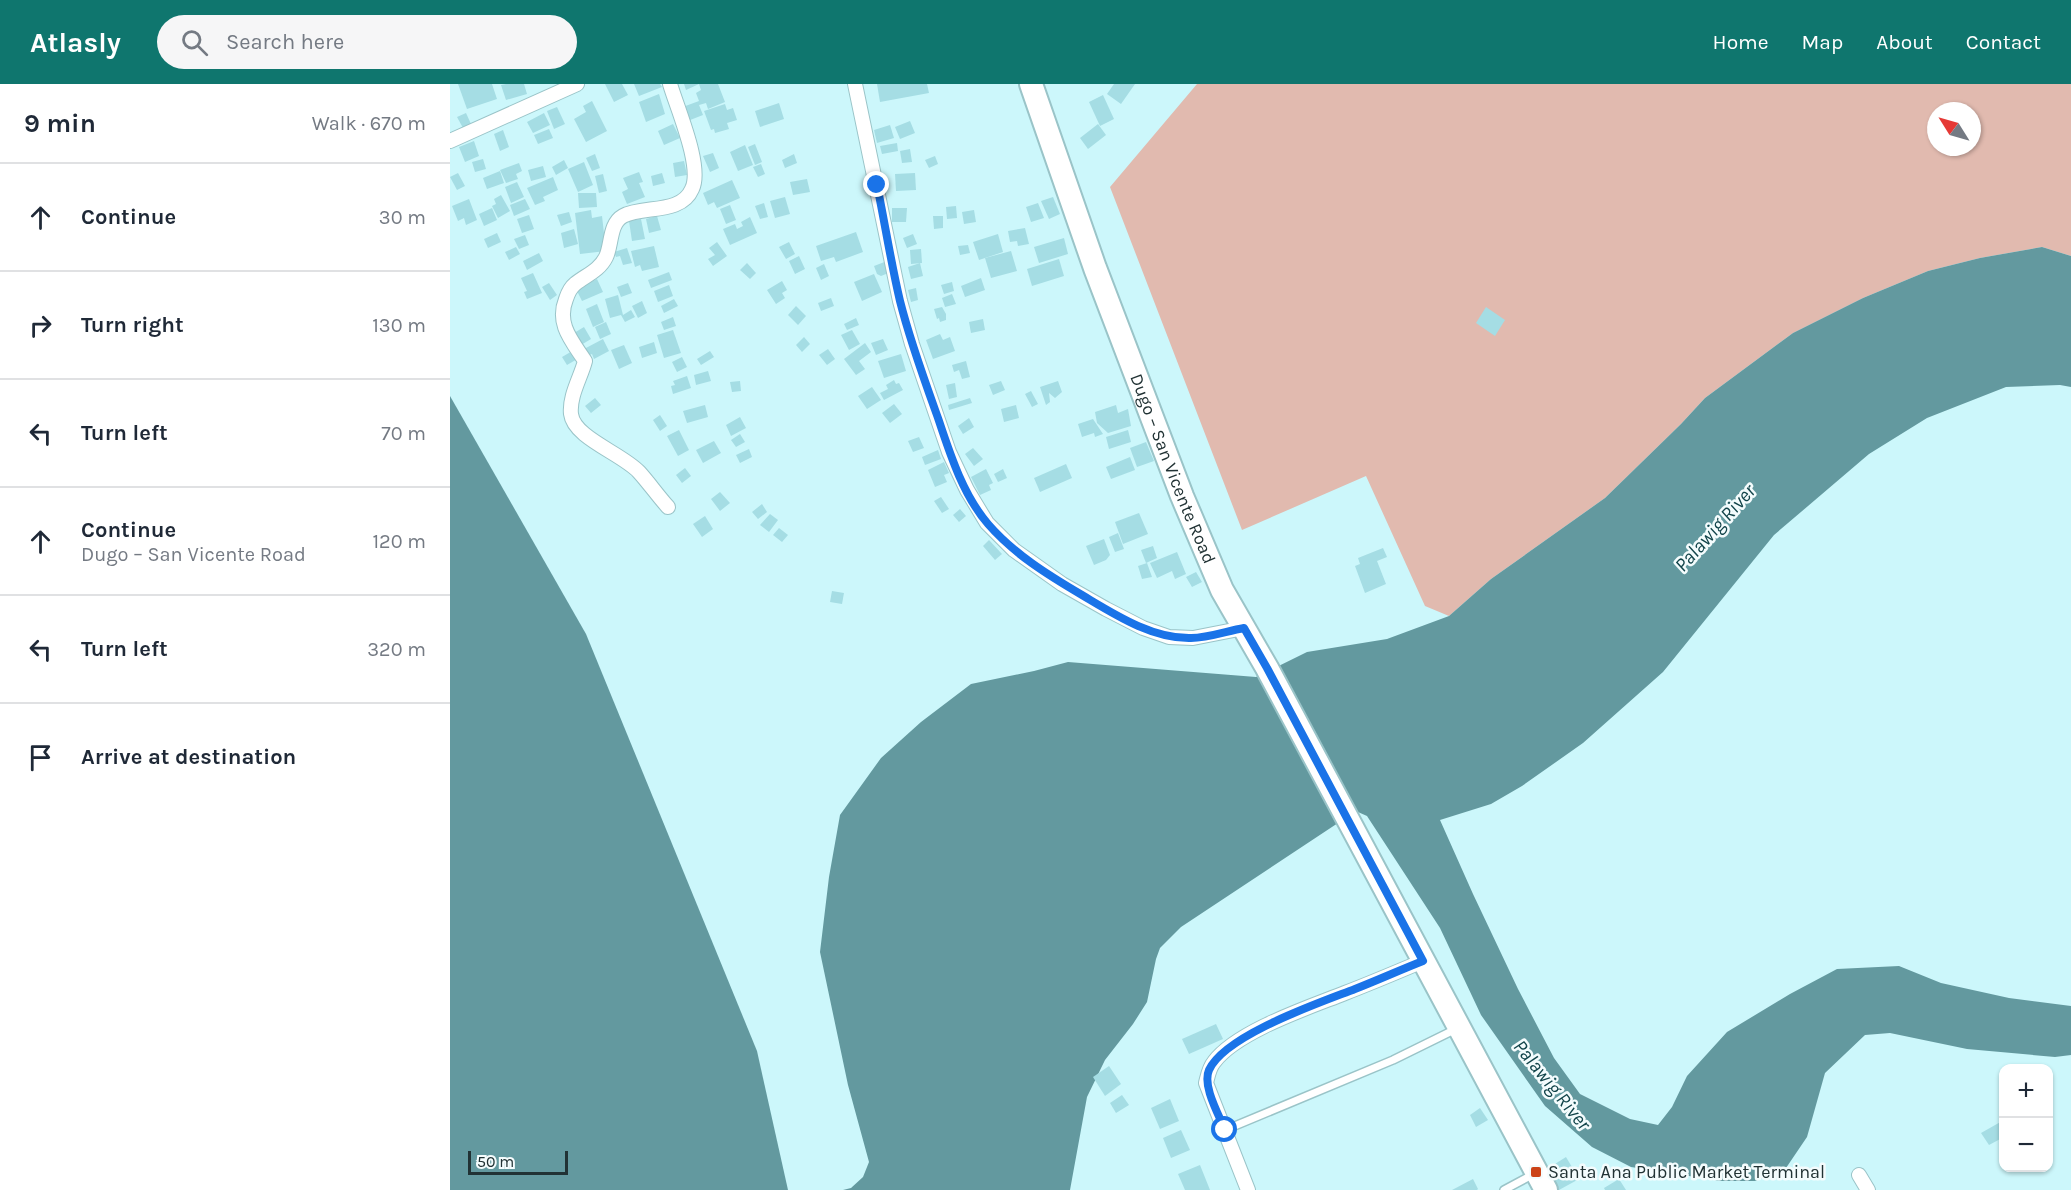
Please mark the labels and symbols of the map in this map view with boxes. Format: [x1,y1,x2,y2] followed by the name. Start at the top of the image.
[1927,102,1981,156] north arrow
[863,171,889,197] route end
[1125,370,1220,567] street label: Dugo – San Vicente Road
[1670,479,1761,576] water label: Palawig River
[1509,1035,1596,1136] water label: Palawig River
[1211,1116,1237,1142] route start
[468,1148,568,1176] scale bar
[1548,1161,1825,1183] place label: Santa Ana Public Market Terminal
[1529,1165,1543,1179] marker: Santa Ana Public Market Terminal

